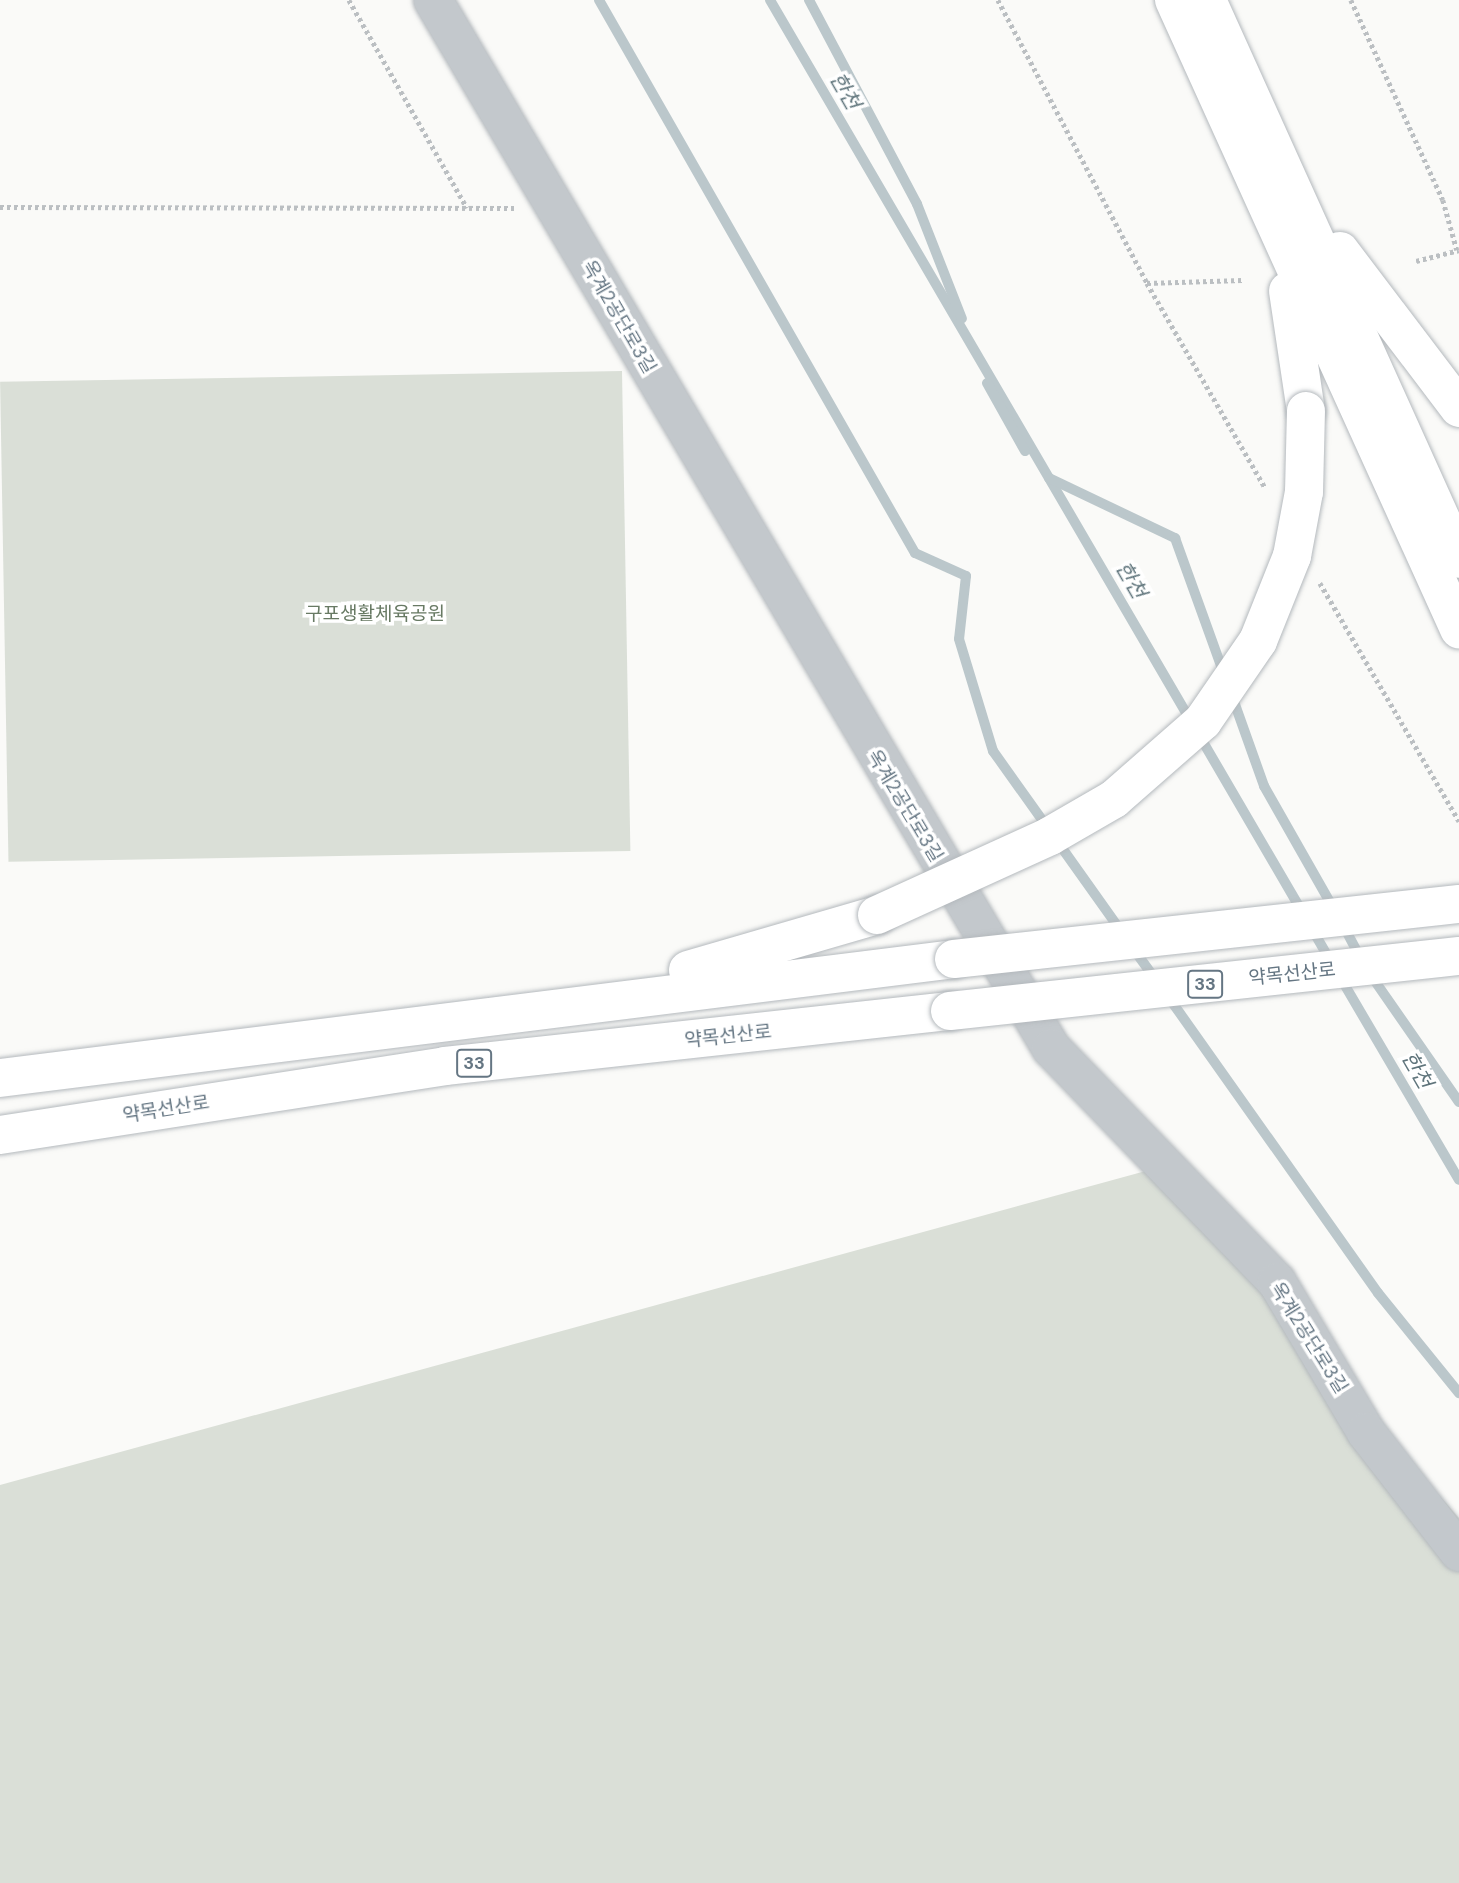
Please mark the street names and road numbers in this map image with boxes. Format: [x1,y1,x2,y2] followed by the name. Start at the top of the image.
[577,256,661,378] street label: 옥계2공단로3길
[863,746,947,866] street label: 옥계2공단로3길
[1247,958,1337,990] street label: 약목선산로
[1186,970,1224,999] road number: 33
[683,1020,773,1052] street label: 약목선산로
[455,1048,493,1078] road number: 33
[121,1091,211,1127] street label: 약목선산로
[1266,1278,1352,1398] street label: 옥계2공단로3길

